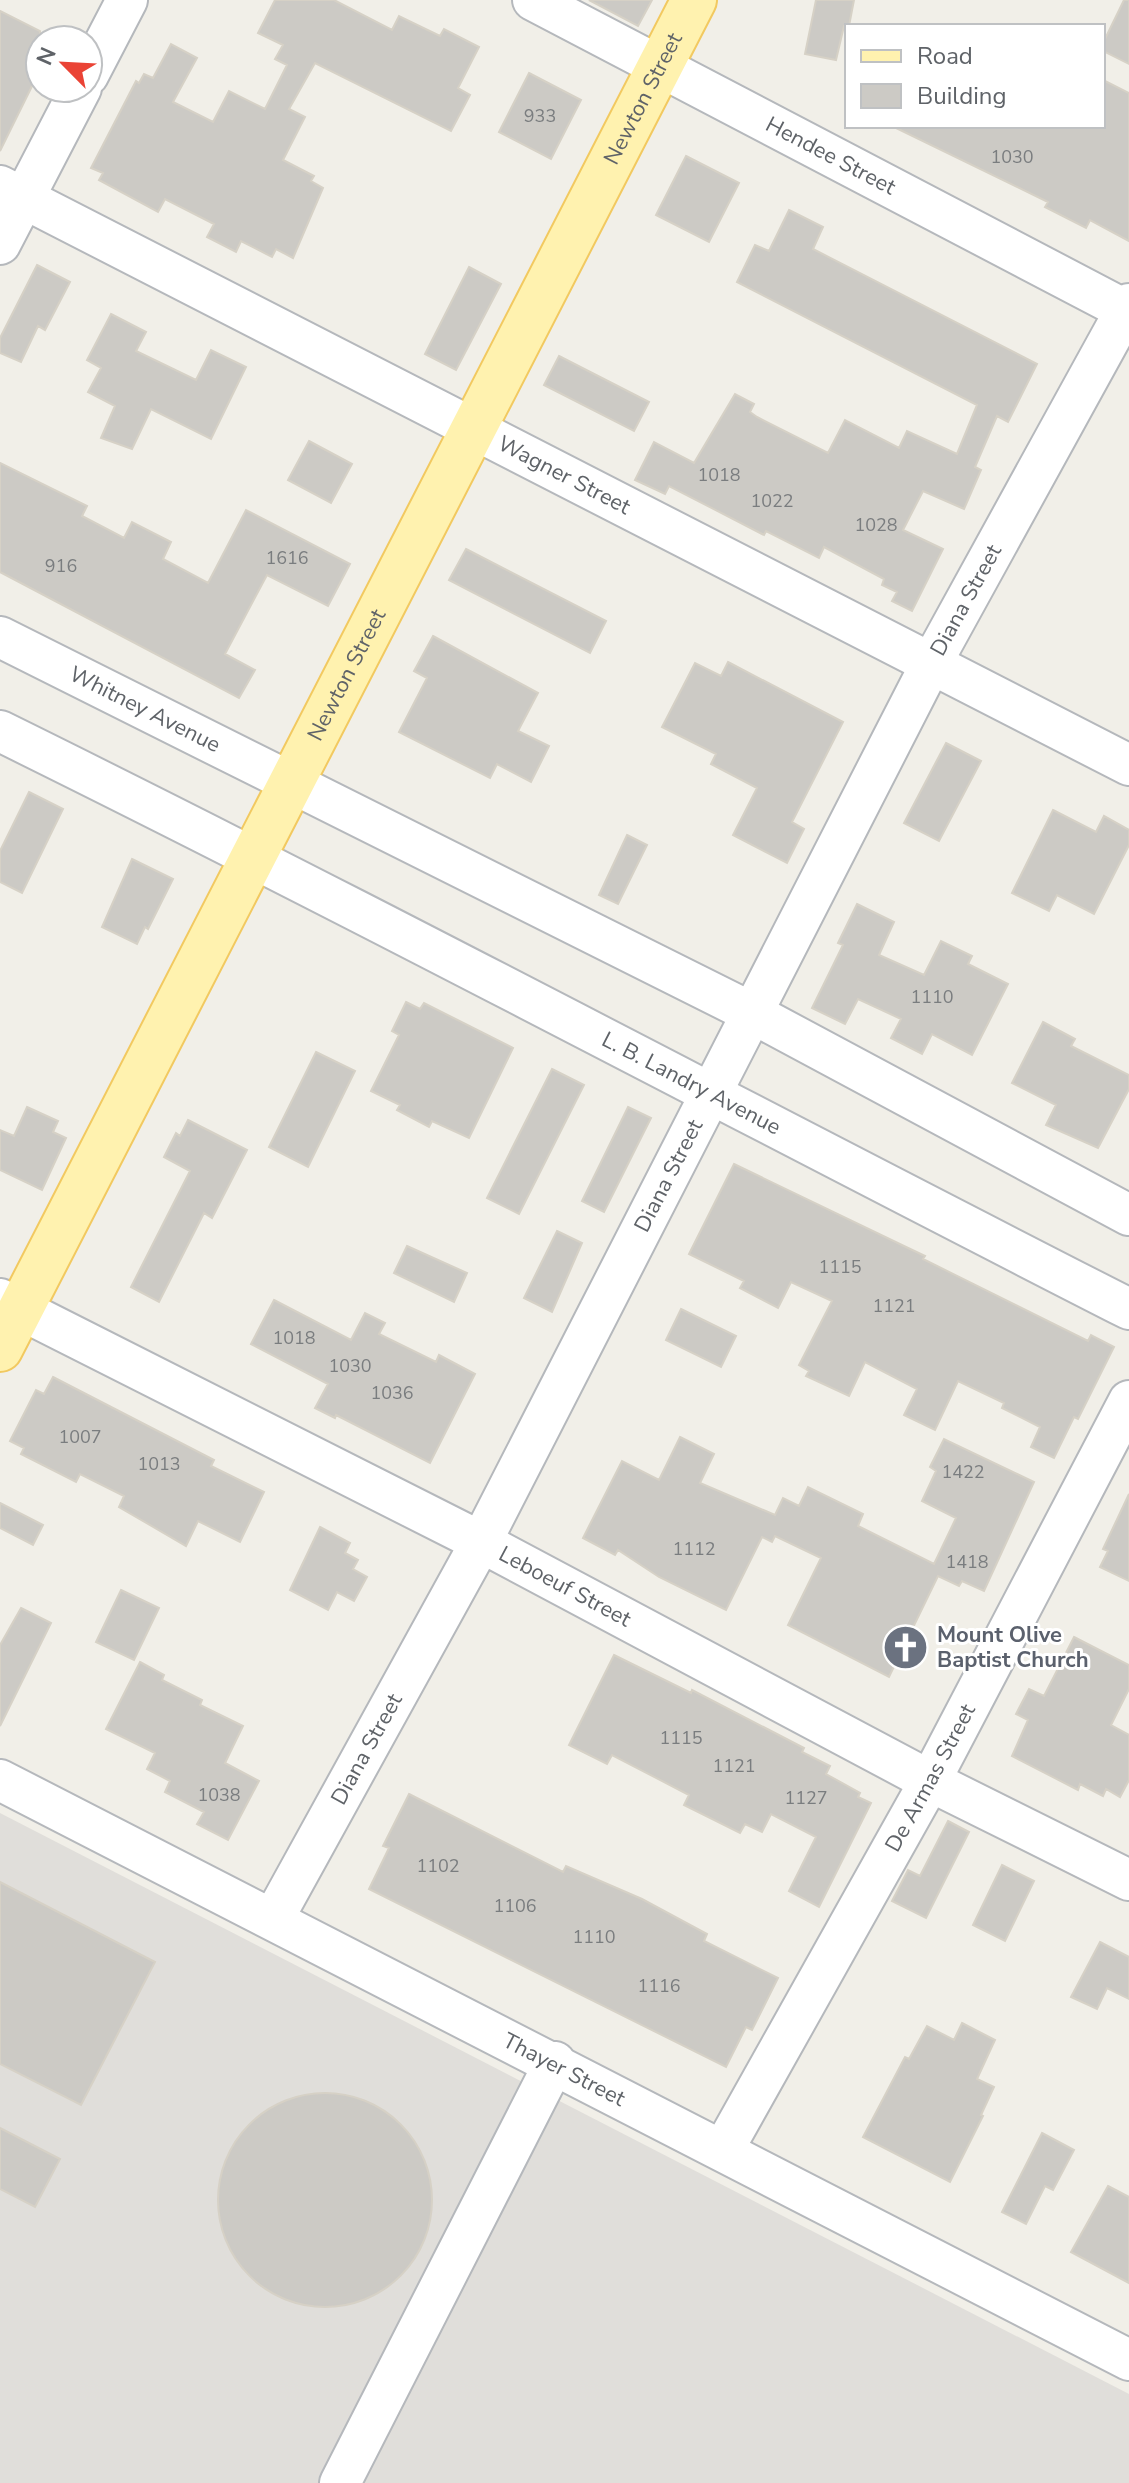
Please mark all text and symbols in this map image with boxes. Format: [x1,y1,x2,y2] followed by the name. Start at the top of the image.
[24,24,104,104] north arrow
[845,24,1105,128] legend
[597,27,690,170] street label: Newton Street
[917,40,973,72] text: Road
[30,43,64,70] text: N
[917,80,1007,112] text: Building
[524,104,556,128] house number: 933
[760,109,901,202] street label: Hendee Street
[990,145,1034,169] house number: 1030
[493,429,636,522] street label: Wagner Street
[697,463,741,487] house number: 1018
[750,489,794,513] house number: 1022
[854,513,898,537] house number: 1028
[923,539,1009,661] street label: Diana Street
[265,546,309,570] house number: 1616
[45,554,77,578] house number: 916
[300,604,393,746] street label: Newton Street
[64,659,226,760] street label: Whitney Avenue
[910,985,954,1009] house number: 1110
[597,1025,786,1142] street label: L. B. Landry Avenue
[627,1114,710,1237] street label: Diana Street
[818,1255,862,1279] house number: 1115
[872,1294,916,1318] house number: 1121
[272,1326,316,1350] house number: 1018
[328,1354,372,1378] house number: 1030
[370,1381,414,1405] house number: 1036
[58,1425,102,1449] house number: 1007
[137,1452,181,1476] house number: 1013
[941,1460,985,1484] house number: 1422
[672,1537,716,1561] house number: 1112
[494,1539,637,1634] street label: Leboeuf Street
[945,1550,989,1574] house number: 1418
[937,1620,1089,1675] place label: Mount Olive Baptist Church
[882,1624,930,1672] church icon: Mount Olive Baptist Church
[324,1688,410,1810] street label: Diana Street
[878,1698,983,1858] street label: De Armas Street
[659,1726,703,1750] house number: 1115
[712,1754,756,1778] house number: 1121
[197,1783,241,1807] house number: 1038
[784,1786,828,1810] house number: 1127
[416,1854,460,1878] house number: 1102
[493,1894,537,1918] house number: 1106
[572,1925,616,1949] house number: 1110
[637,1974,681,1998] house number: 1116
[498,2026,631,2114] street label: Thayer Street

